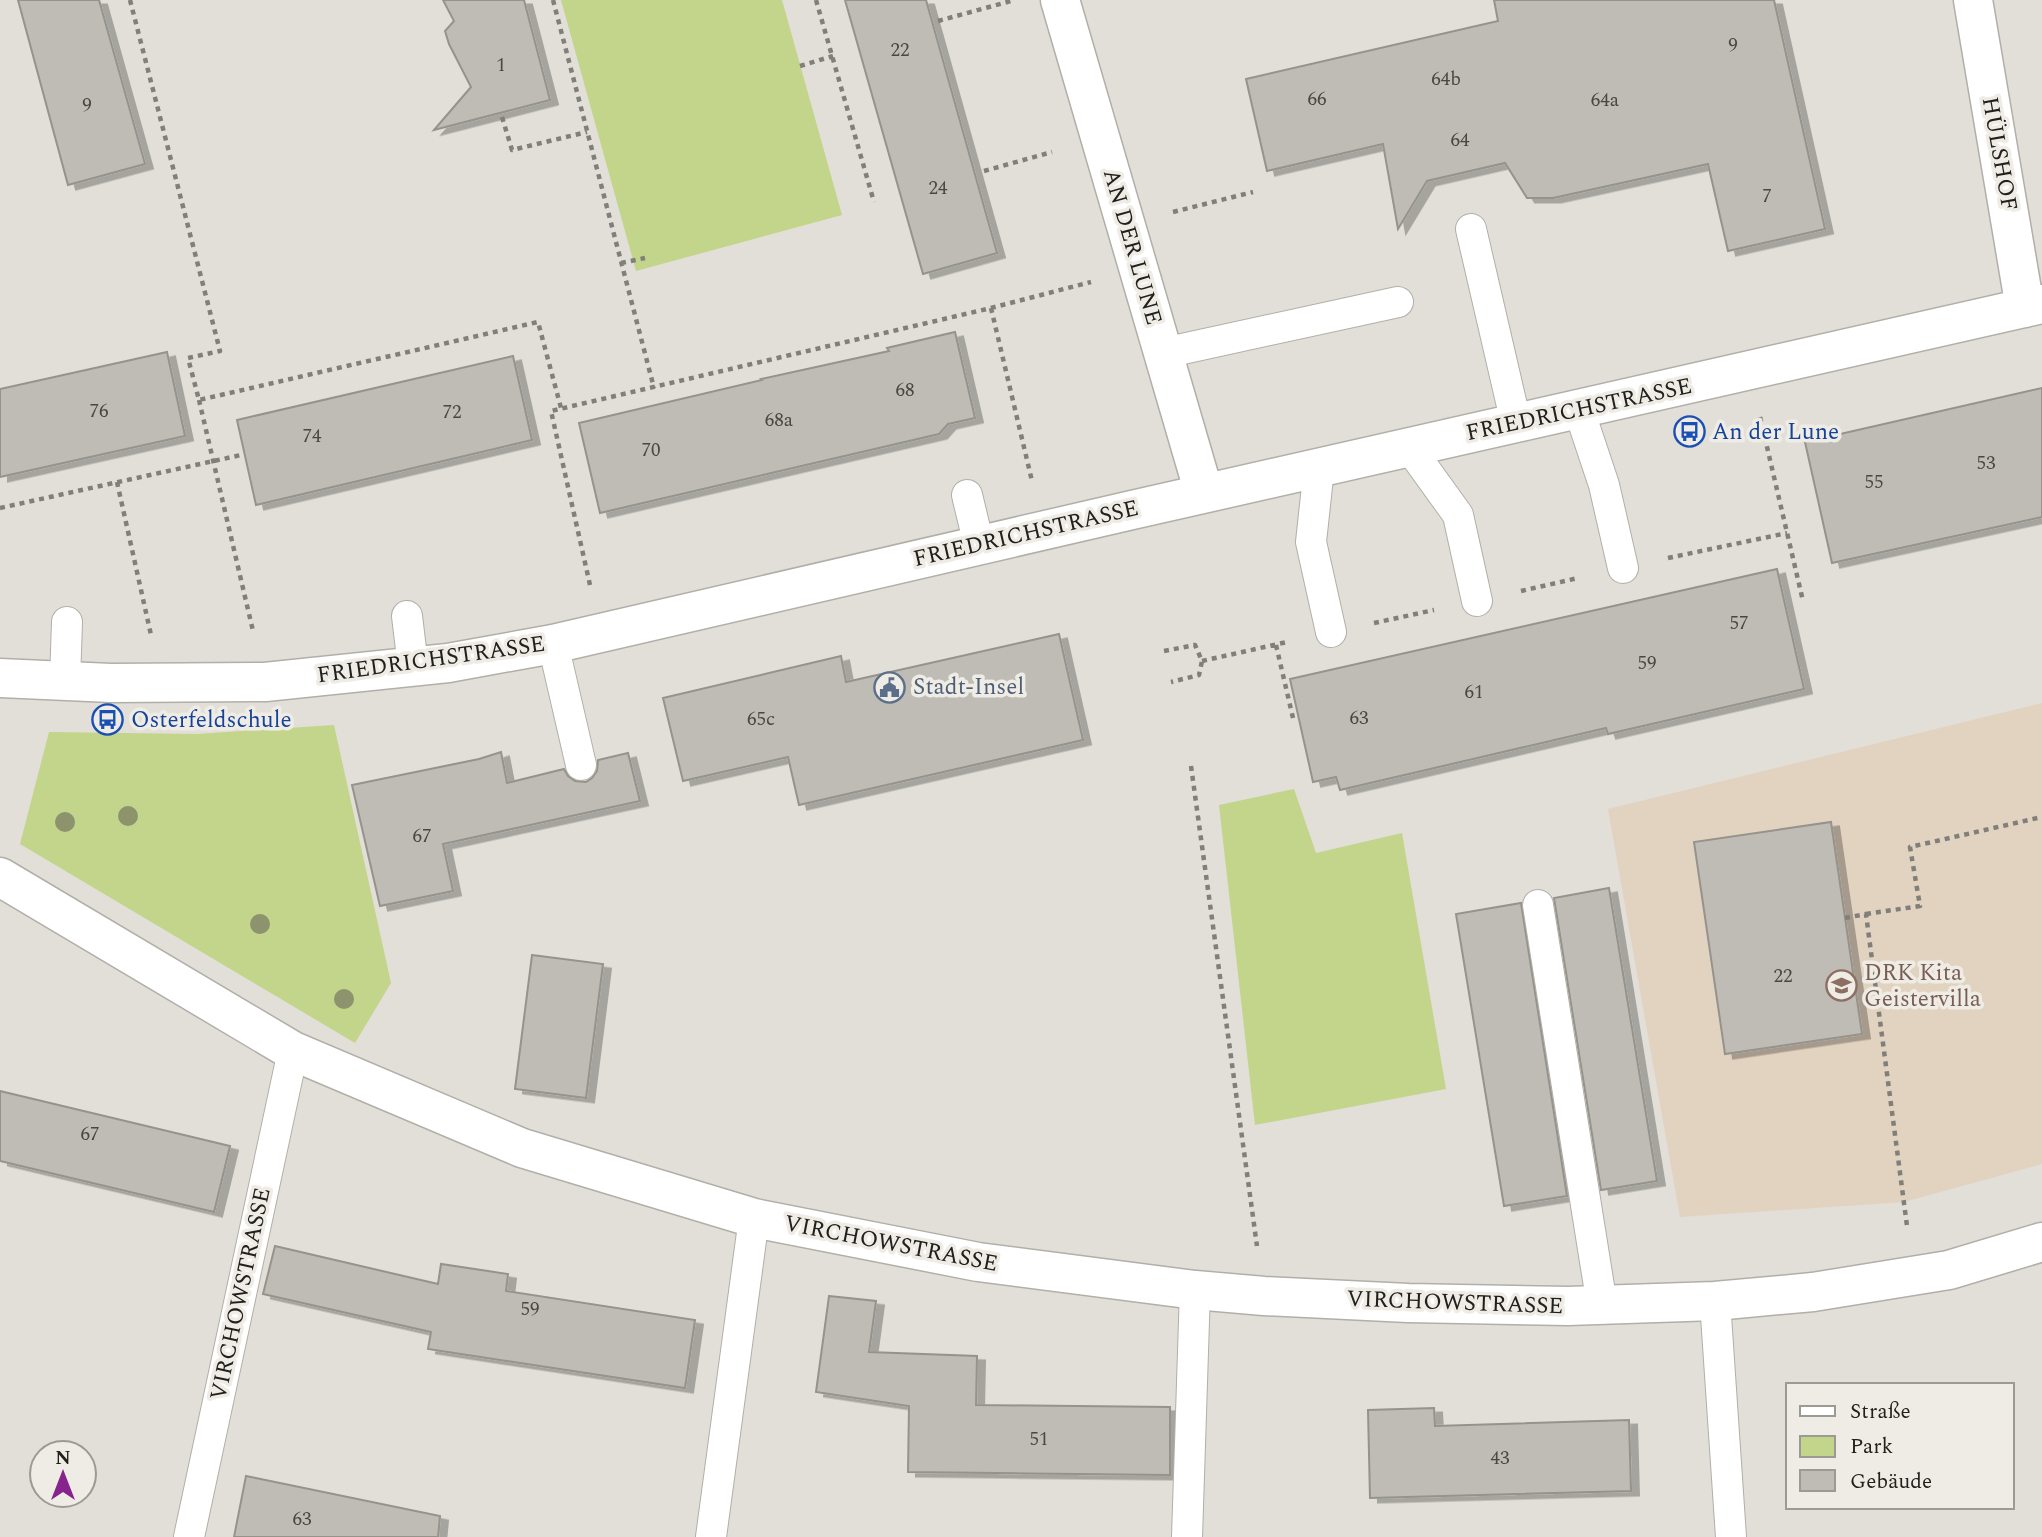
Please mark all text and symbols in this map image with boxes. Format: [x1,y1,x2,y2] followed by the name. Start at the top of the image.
[1728,31,1738,60] house number: 9
[890,36,910,65] house number: 22
[496,51,506,80] house number: 1
[1431,65,1461,94] house number: 64b
[1307,85,1327,114] house number: 66
[1591,86,1620,115] house number: 64a
[82,91,92,120] house number: 9
[1972,94,2026,214] street label: HÜLSHOF
[1450,126,1470,155] house number: 64
[1093,165,1171,329] street label: AN DER LUNE
[928,174,948,203] house number: 24
[1762,182,1772,211] house number: 7
[1463,369,1695,451] street label: FRIEDRICHSTRASSE
[895,376,915,405] house number: 68
[89,397,109,426] house number: 76
[442,398,462,427] house number: 72
[765,406,794,435] house number: 68a
[1672,415,1706,449] bus stop icon: An der Lune
[1712,415,1839,450] place label: An der Lune
[302,422,322,451] house number: 74
[641,436,661,465] house number: 70
[1976,449,1996,478] house number: 53
[1864,468,1884,497] house number: 55
[910,491,1142,577] street label: FRIEDRICHSTRASSE
[1729,609,1749,638] house number: 57
[315,627,547,693] street label: FRIEDRICHSTRASSE
[1637,649,1657,678] house number: 59
[873,670,907,704] public building icon: Stadt-Insel
[913,670,1024,705] place label: Stadt-Insel
[1464,678,1484,707] house number: 61
[91,703,125,737] bus stop icon: Osterfeldschule
[131,703,292,738] place label: Osterfeldschule
[1349,704,1369,733] house number: 63
[747,705,775,734] house number: 65c
[412,822,432,851] house number: 67
[1864,956,1981,1017] place label: DRK Kita Geistervilla
[1773,962,1793,991] house number: 22
[1824,969,1858,1003] school or university icon: DRK Kita Geistervilla
[80,1120,100,1149] house number: 67
[201,1184,281,1404] street label: VIRCHOWSTRASSE
[781,1206,1001,1282] street label: VIRCHOWSTRASSE
[1346,1282,1564,1324] street label: VIRCHOWSTRASSE
[520,1295,540,1324] house number: 59
[1786,1383,2014,1509] legend
[1850,1396,1911,1428] text: Straße
[1029,1425,1049,1454] house number: 51
[1850,1431,1894,1463] text: Park
[28,1439,98,1509] north arrow
[55,1444,71,1473] text: N
[1490,1444,1510,1473] house number: 43
[1850,1466,1932,1498] text: Gebäude
[292,1505,312,1534] house number: 63

